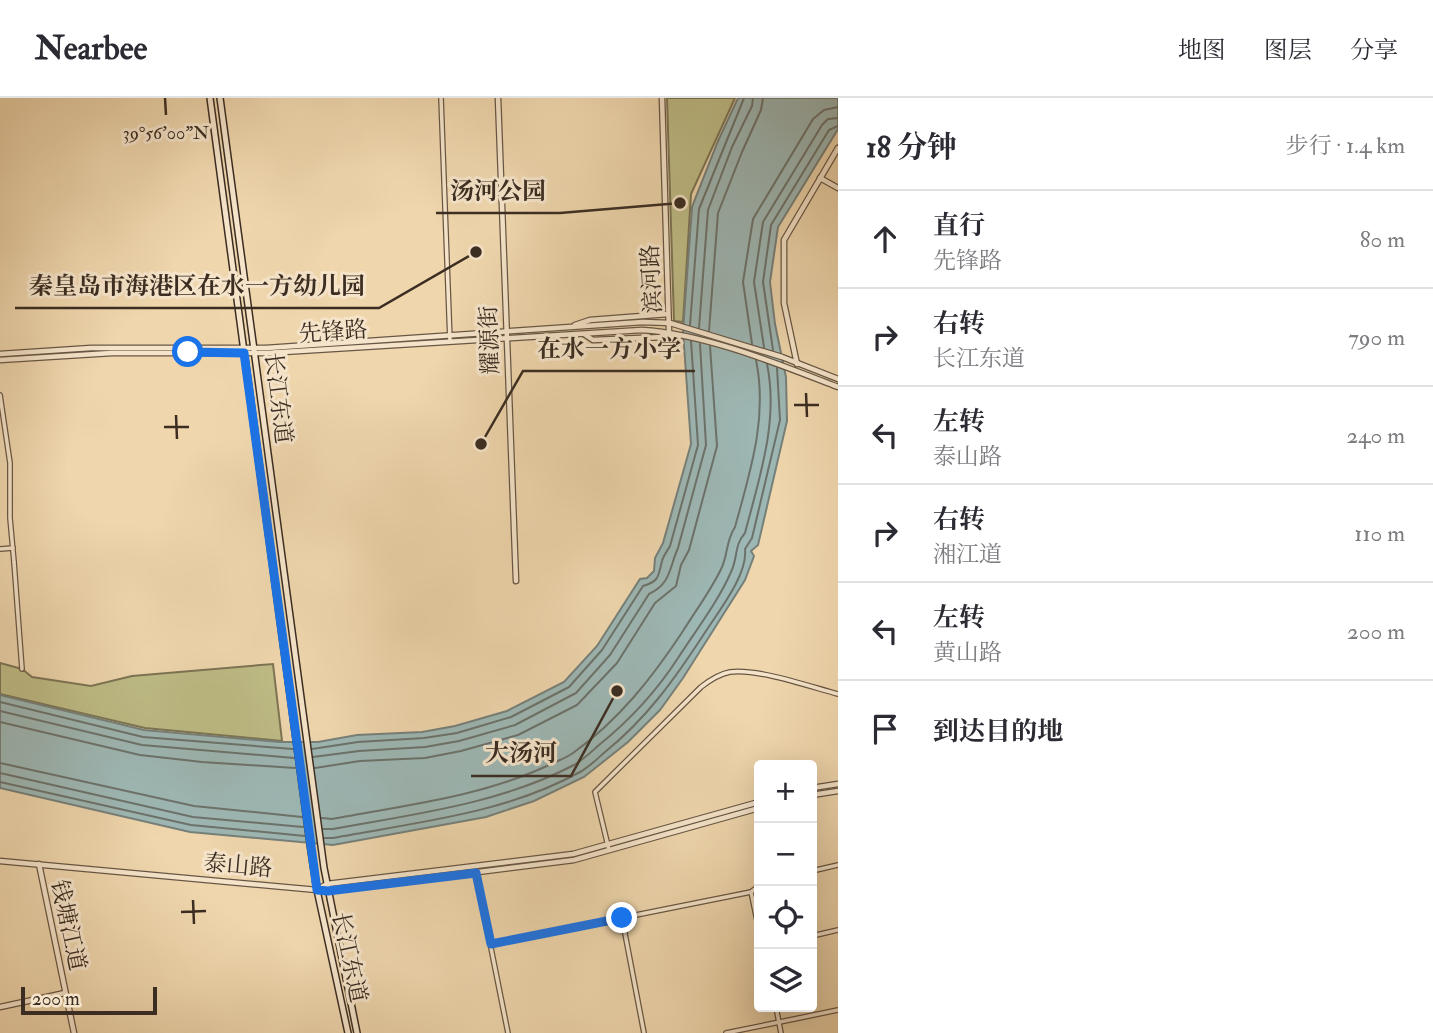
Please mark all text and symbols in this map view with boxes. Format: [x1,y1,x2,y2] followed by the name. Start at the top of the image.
[35,28,147,69] text: Nearbee
[1178,35,1226,66] text: 地图
[1264,35,1312,66] text: 图层
[1350,35,1398,66] text: 分享
[123,122,209,145] text: 39°56'00"N
[866,129,957,166] text: 18 分钟
[1286,131,1405,160] text: 步行 · 1.4 km
[436,168,560,213] callout: 汤河公园
[450,176,546,207] text: 汤河公园
[933,210,985,242] text: 直行
[866,220,904,258] icon: ahead
[1360,225,1405,254] text: 80 m
[635,244,668,314] street label: 滨河路
[933,246,1002,275] text: 先锋路
[15,263,379,308] callout: 秦皇岛市海港区在水一方幼儿园
[29,271,365,302] text: 秦皇岛市海港区在水一方幼儿园
[474,305,505,375] street label: 耀源街
[933,308,985,340] text: 右转
[298,315,368,348] street label: 先锋路
[866,318,904,356] icon: right
[1348,323,1405,352] text: 790 m
[523,326,695,371] callout: 在水一方小学
[537,334,681,365] text: 在水一方小学
[172,336,203,367] route start
[933,344,1025,373] text: 长江东道
[259,351,299,445] street label: 长江东道
[933,406,985,438] text: 左转
[866,416,904,454] icon: left
[1346,421,1405,450] text: 240 m
[933,442,1002,471] text: 泰山路
[933,504,985,536] text: 右转
[866,514,904,552] icon: right
[1354,519,1405,548] text: 110 m
[933,540,1002,569] text: 湘江道
[933,602,985,634] text: 左转
[866,612,904,650] icon: left
[1347,617,1405,646] text: 200 m
[933,638,1002,667] text: 黄山路
[866,710,904,748] icon: arrive
[933,716,1063,748] text: 到达目的地
[471,731,571,776] callout: 大汤河
[485,738,557,769] text: 大汤河
[754,760,817,1012] map controls
[754,760,817,823] button: +
[754,823,817,886] button: −
[202,848,274,883] street label: 泰山路
[45,877,92,973] street label: 钱塘江道
[754,886,817,949] button: locate
[606,902,637,933] route end
[326,909,373,1005] street label: 长江东道
[754,949,817,1012] button: layers
[21,984,158,1016] scale bar
[32,987,80,1011] text: 200 m

